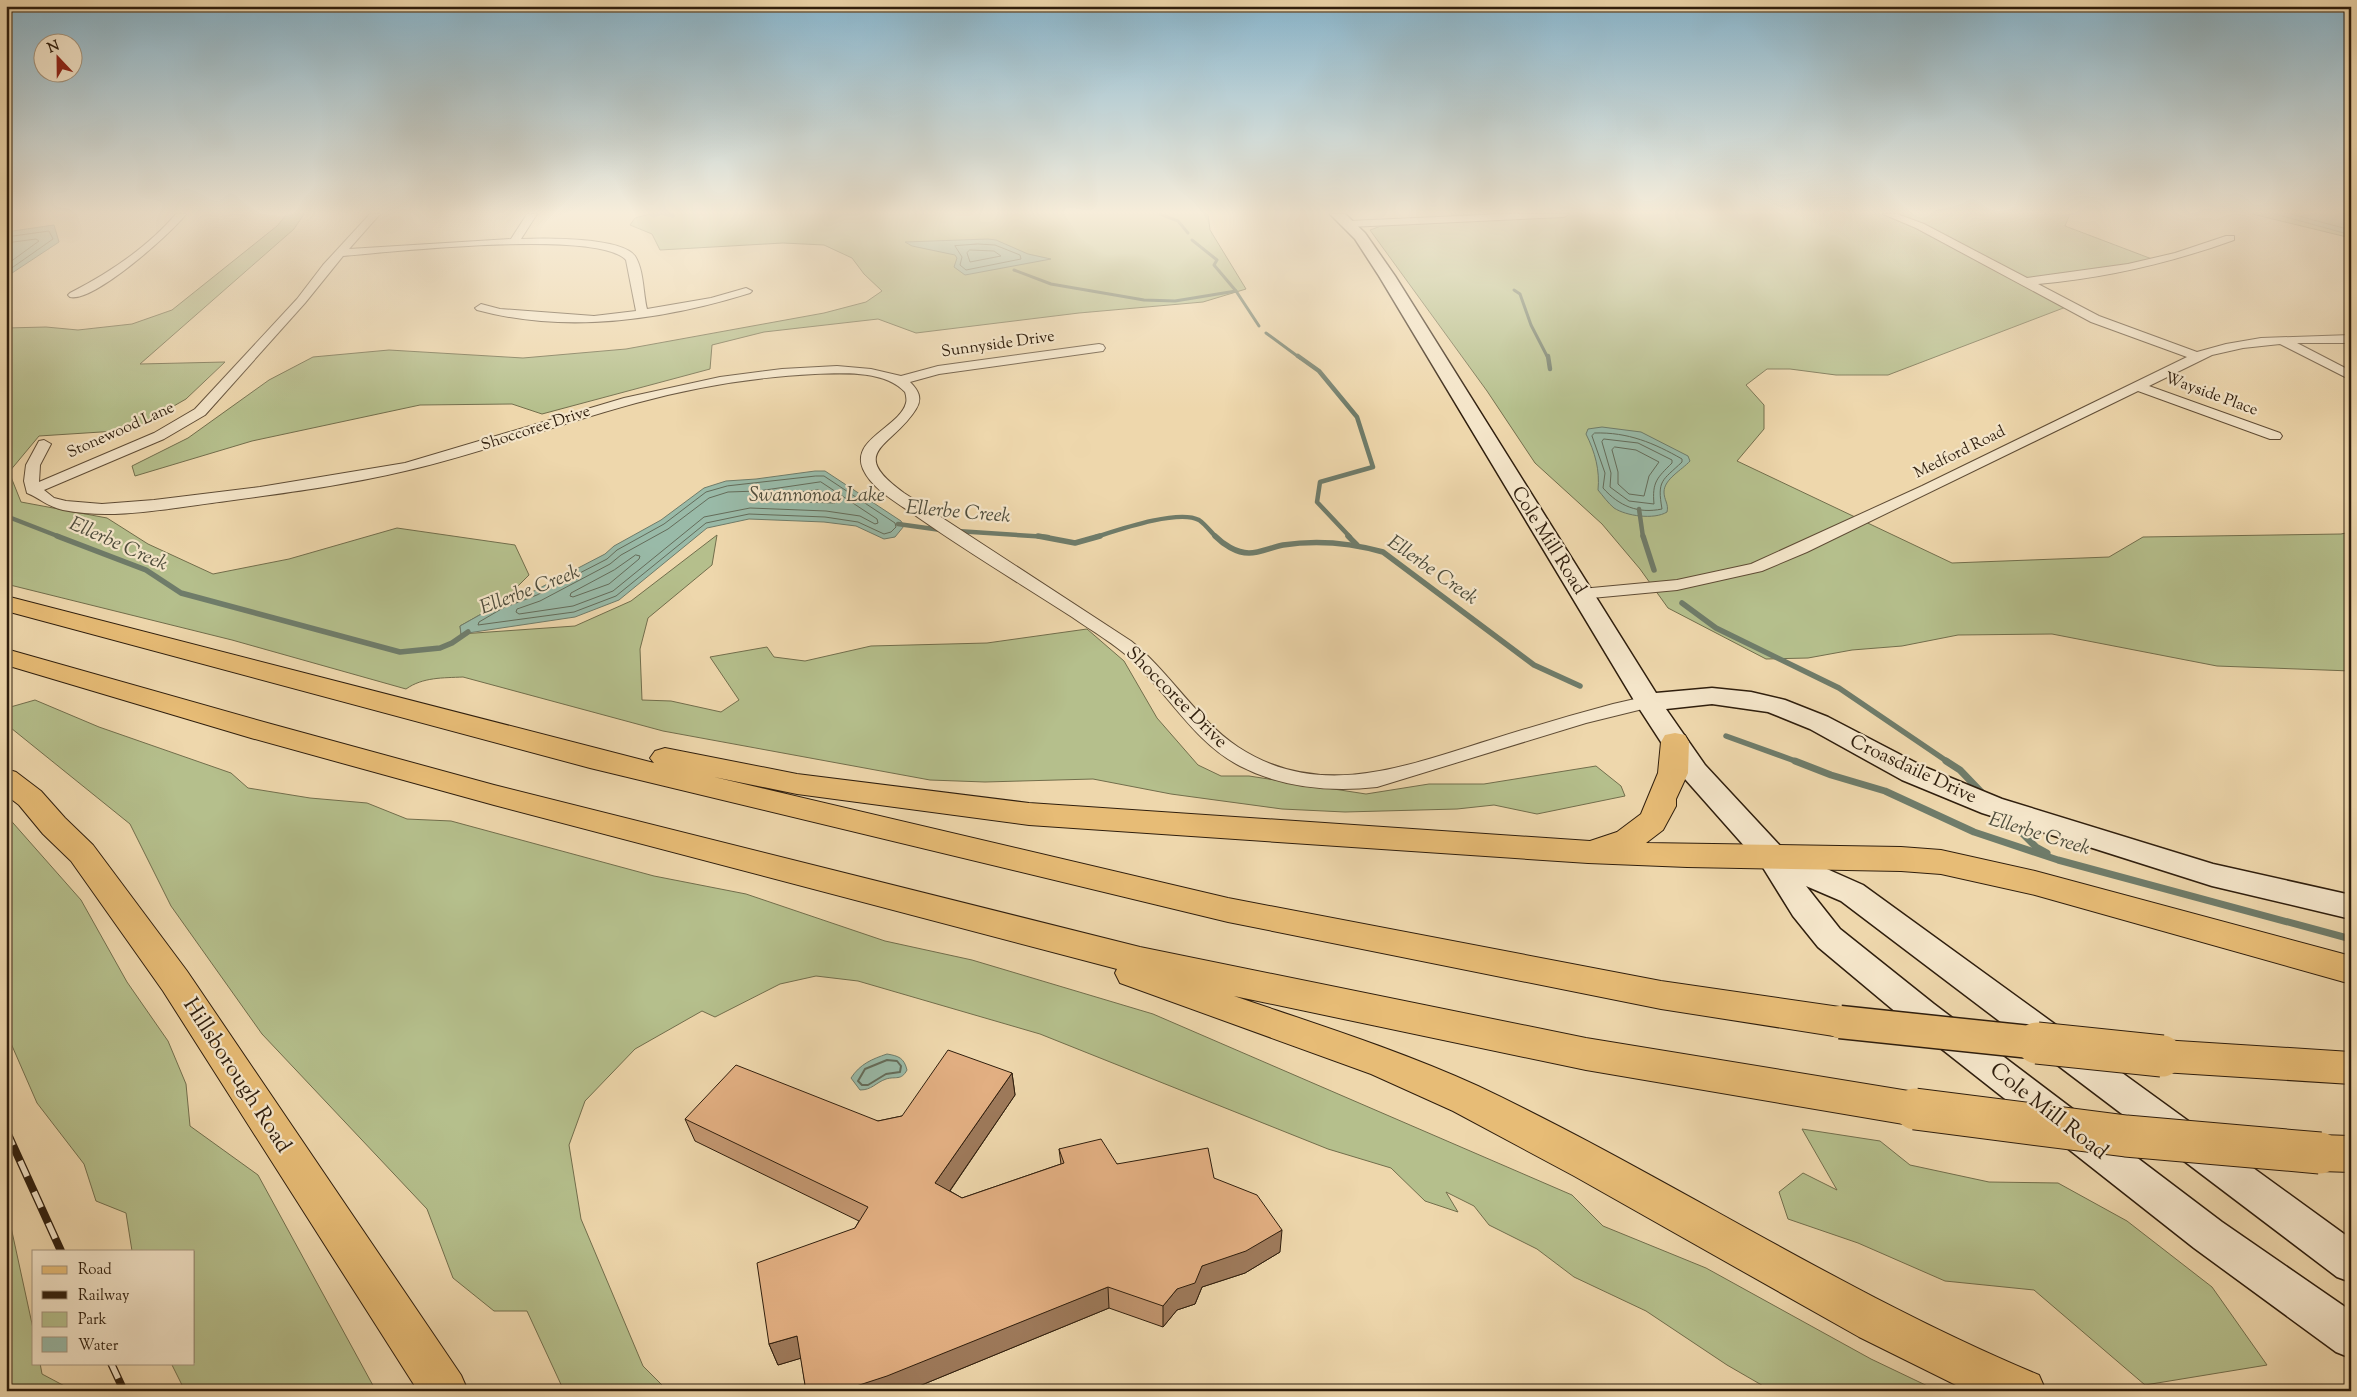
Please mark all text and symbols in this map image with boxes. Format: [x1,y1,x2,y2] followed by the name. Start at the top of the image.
[32,32,82,82] north arrow
[45,36,63,59] text: N
[940,326,1056,364] street label: Sunnyside Drive
[2161,367,2261,423] street label: Wayside Place
[64,397,178,465] street label: Stonewood Lane
[478,401,594,457] street label: Shoccoree Drive
[1910,421,2010,485] street label: Medford Road
[749,482,885,511] water label: Swannonoa Lake
[1504,482,1592,601] street label: Cole Mill Road
[904,494,1012,532] water label: Ellerbe Creek
[64,510,172,580] water label: Ellerbe Creek
[1381,529,1483,613] water label: Ellerbe Creek
[476,559,584,623] water label: Ellerbe Creek
[1119,641,1233,755] street label: Shoccoree Drive
[1845,729,1981,811] street label: Croasdaile Drive
[1984,806,2094,864] water label: Ellerbe Creek
[174,992,298,1160] street label: Hillsborough Road
[1982,1055,2114,1169] street label: Cole Mill Road
[32,1250,195,1364] legend
[78,1260,112,1281] text: Road
[78,1286,130,1307] text: Railway
[78,1310,107,1331] text: Park
[78,1336,119,1357] text: Water

